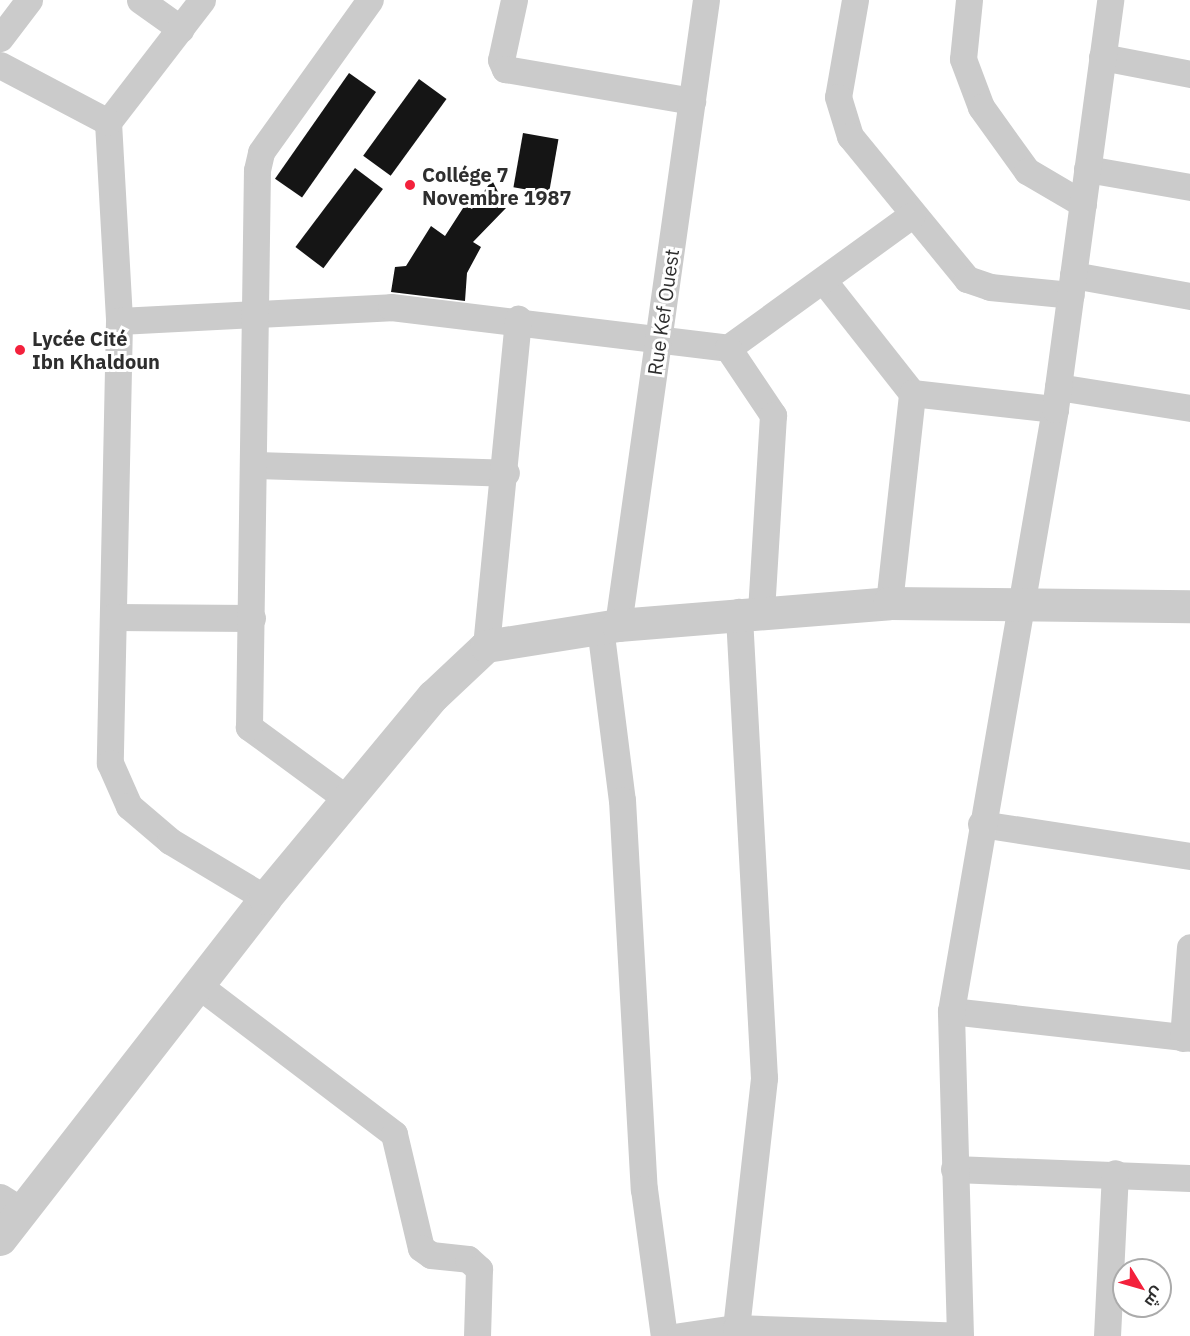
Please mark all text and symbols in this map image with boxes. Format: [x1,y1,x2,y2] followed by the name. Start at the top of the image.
[422,162,571,209] place label: Collége 7 Novembre 1987
[403,178,417,192] marker: Collége 7 Novembre 1987
[642,247,684,377] street label: Rue Kef Ouest
[32,326,160,373] place label: Lycée Cité Ibn Khaldoun
[13,343,27,357] marker: Lycée Cité Ibn Khaldoun
[1112,1258,1172,1318] north arrow
[1141,1283,1169,1312] text: ش

